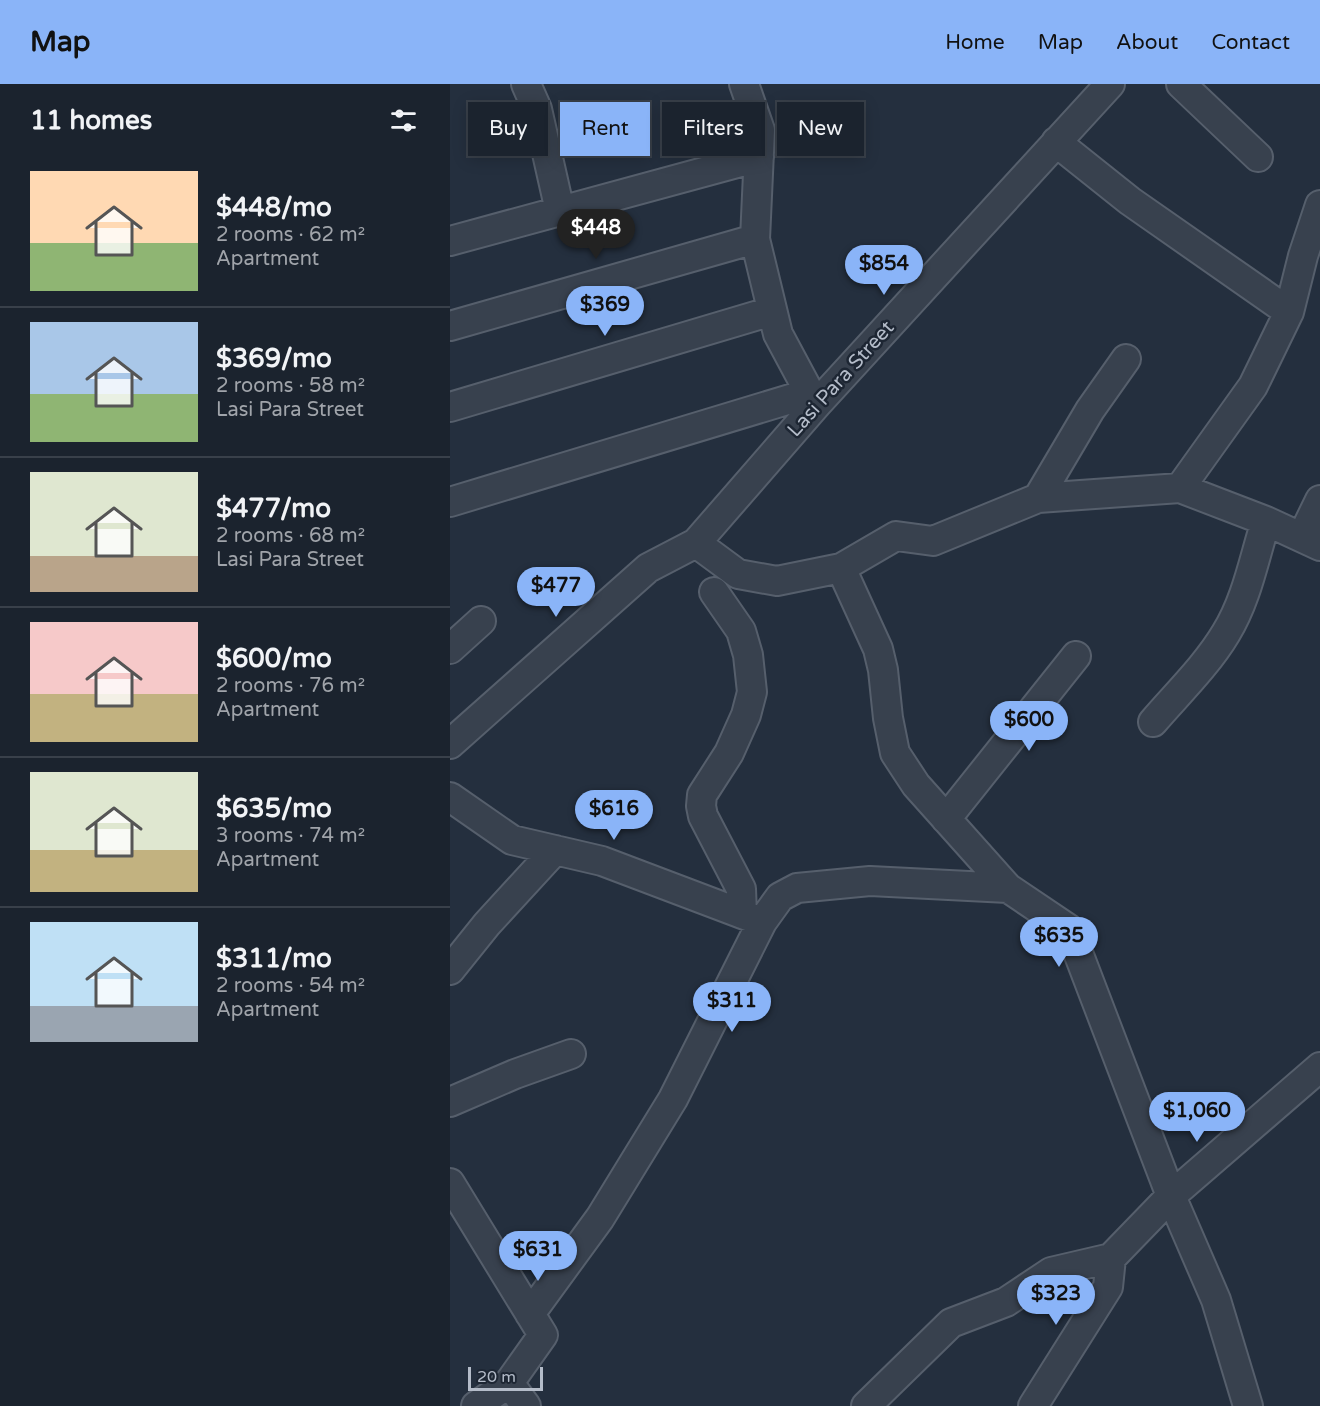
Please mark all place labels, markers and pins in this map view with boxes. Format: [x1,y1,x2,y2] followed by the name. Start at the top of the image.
[560,209,632,260] pin: $448
[848,245,920,296] pin: $854
[569,286,641,337] pin: $369
[520,567,592,618] pin: $477
[993,701,1065,752] pin: $600
[578,790,650,841] pin: $616
[1023,917,1095,968] pin: $635
[696,982,768,1033] pin: $311
[1148,1092,1246,1143] pin: $1,060
[502,1231,574,1282] pin: $631
[1020,1275,1092,1326] pin: $323

